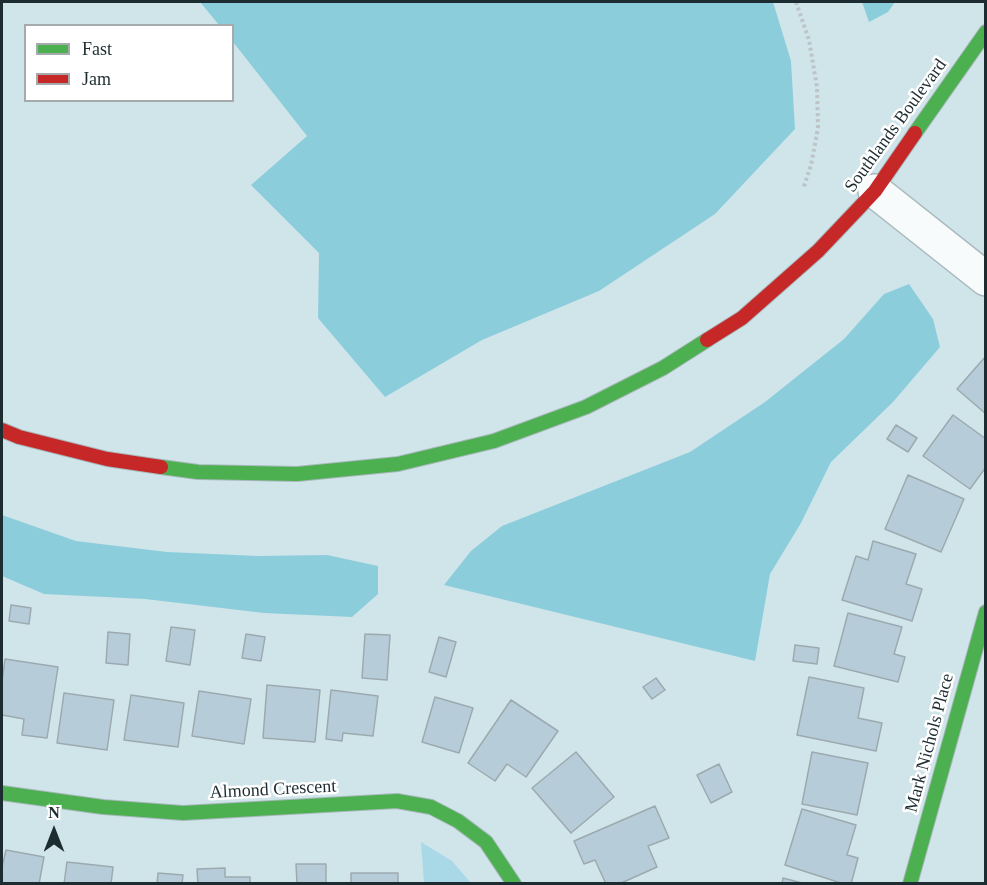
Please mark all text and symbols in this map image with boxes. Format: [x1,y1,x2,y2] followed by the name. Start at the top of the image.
[24,24,234,102] legend
[82,39,112,59] text: Fast
[840,55,952,197] street label: Southlands Boulevard
[82,69,111,89] text: Jam
[901,671,959,815] street label: Mark Nichols Place
[209,776,337,804] street label: Almond Crescent
[24,801,84,861] north arrow
[48,804,60,821] text: N

